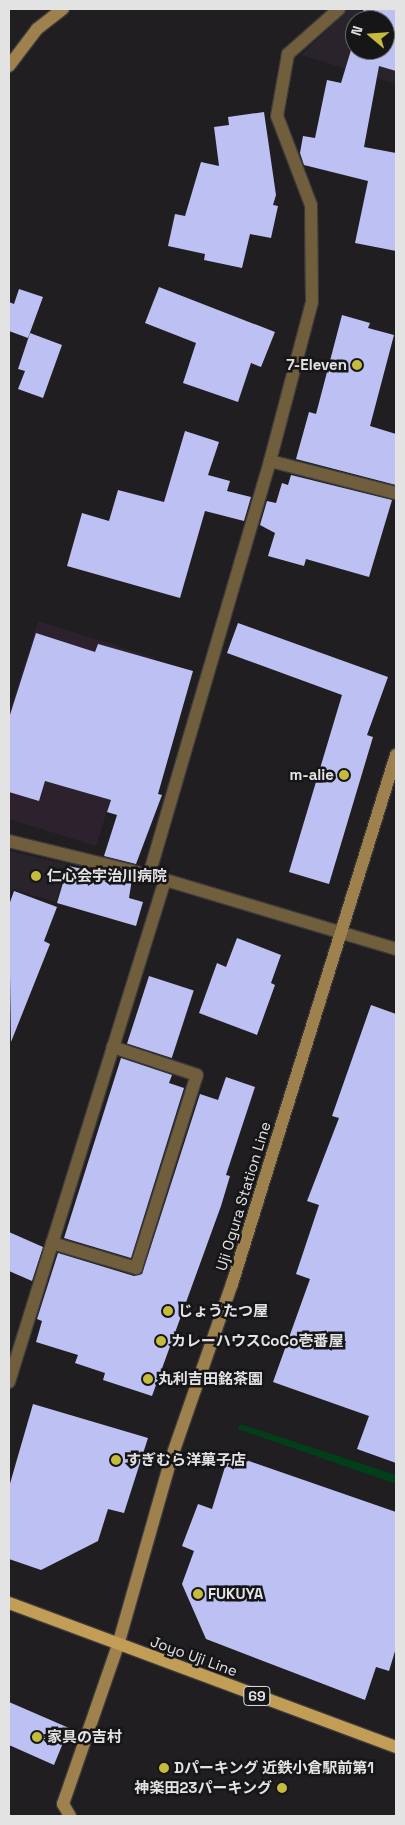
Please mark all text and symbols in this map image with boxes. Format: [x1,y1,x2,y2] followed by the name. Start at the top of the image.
[345,10,395,60] north arrow
[347,23,367,38] text: N
[286,356,347,374] place label: 7-Eleven
[351,359,363,371] marker: 7-Eleven
[289,766,334,784] place label: m-alie
[338,769,350,781] marker: m-alie
[47,867,167,885] place label: 仁心会宇治川病院
[29,869,43,883] marker: 仁心会宇治川病院
[212,1119,274,1273] street label: Uji Ogura Station Line
[178,1302,268,1320] place label: じょうたつ屋
[162,1305,174,1317] marker: じょうたつ屋
[171,1332,344,1350] place label: カレーハウスCoCo壱番屋
[155,1335,167,1347] marker: カレーハウスCoCo壱番屋
[158,1370,263,1388] place label: 丸利吉田銘茶園
[142,1373,154,1385] marker: 丸利吉田銘茶園
[126,1451,246,1469] place label: すぎむら洋菓子店
[110,1454,122,1466] marker: すぎむら洋菓子店
[208,1585,263,1603] place label: FUKUYA
[192,1588,204,1600] marker: FUKUYA
[148,1632,240,1680] street label: Joyo Uji Line
[243,1684,271,1708] road number: 69
[47,1728,122,1746] place label: 家具の吉村
[31,1731,43,1743] marker: 家具の吉村
[174,1759,375,1777] place label: Dパーキング 近鉄小倉駅前第1
[158,1762,170,1774] marker: Dパーキング 近鉄小倉駅前第1
[134,1779,272,1797] place label: 神楽田23パーキング
[276,1782,288,1794] marker: 神楽田23パーキング

